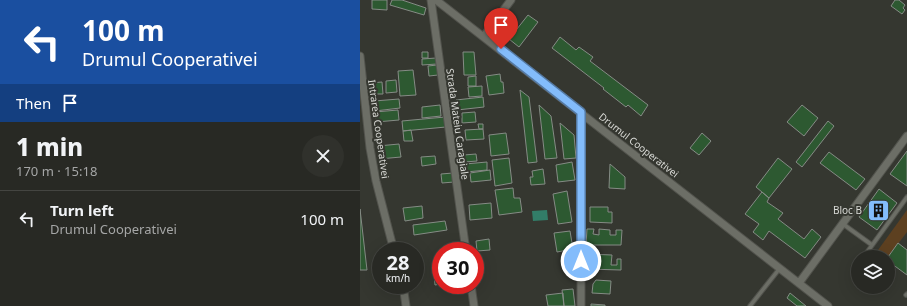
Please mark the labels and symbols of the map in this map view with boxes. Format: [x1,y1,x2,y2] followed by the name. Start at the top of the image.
[484,8,518,49] pin
[443,67,473,181] street label: Strada Mateiu Caragiale
[365,79,393,179] street label: Intrarea Cooperativei
[596,109,682,181] street label: Drumul Cooperativei
[865,197,891,223] building icon: Bloc B
[833,203,862,217] place label: Bloc B
[560,240,602,282] position arrow
[432,242,484,294] speed limit sign: 30

